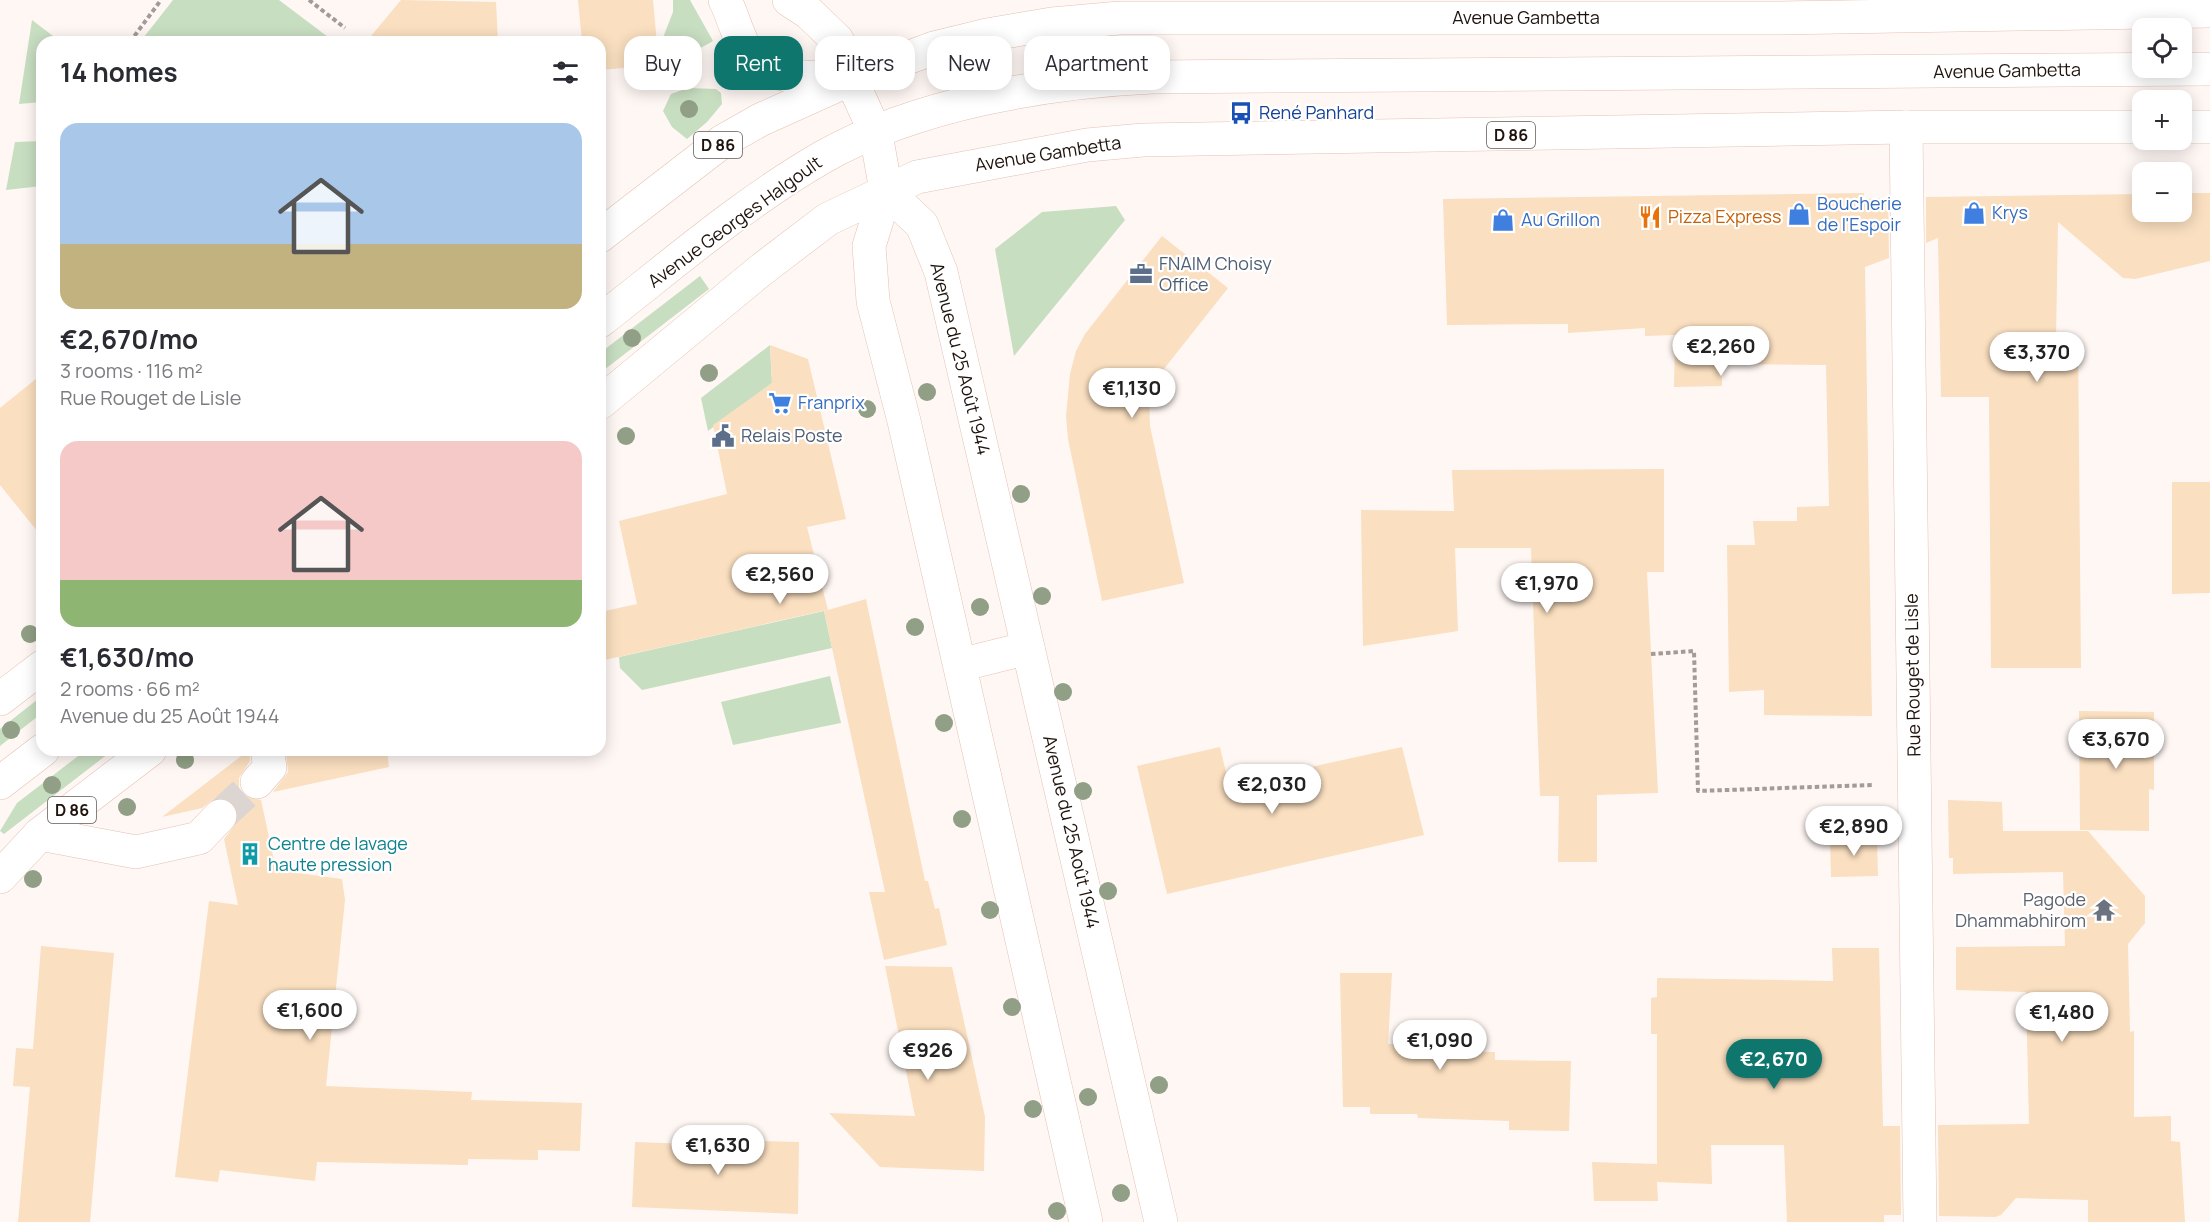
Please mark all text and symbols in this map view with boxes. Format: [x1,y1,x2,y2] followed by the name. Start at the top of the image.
[1452,5,1600,29] street label: Avenue Gambetta
[2132,18,2192,222] map controls
[2132,18,2192,78] button: locate
[624,36,702,90] chip: Buy
[714,36,803,90] chip: Rent
[815,36,915,90] chip: Filters
[927,36,1012,90] chip: New
[1024,36,1170,90] chip: Apartment
[60,54,178,90] text: 14 homes
[549,56,582,89] icon: filters
[1933,57,2081,83] street label: Avenue Gambetta
[2132,90,2192,150] button: +
[1228,100,1254,126] bus stop icon: René Panhard
[1259,100,1374,124] place label: René Panhard
[1487,122,1535,148] road number: D 86
[973,130,1123,176] street label: Avenue Gambetta
[694,132,742,158] road number: D 86
[643,150,826,292] street label: Avenue Georges Halgoult
[267,162,375,270] icon: home
[2132,162,2192,222] button: −
[1817,191,1902,236] place label: Boucherie de l'Espoir
[1961,200,1987,226] shop icon: Krys
[1992,200,2028,224] place label: Krys
[1786,201,1812,227] shop icon: Boucherie de l'Espoir
[1637,204,1663,230] restaurant icon: Pizza Express
[1668,204,1781,228] place label: Pizza Express
[1490,207,1516,233] shop icon: Au Grillon
[1521,207,1600,231] place label: Au Grillon
[1159,251,1272,296] place label: FNAIM Choisy Office
[925,260,997,458] street label: Avenue du 25 Août 1944
[1128,261,1154,287] office icon: FNAIM Choisy Office
[60,321,198,357] text: €2,670/mo
[1672,326,1770,377] pin: €2,260
[1686,332,1756,359] text: €2,260
[1988,332,2086,383] pin: €3,370
[2004,338,2070,365] text: €3,370
[60,357,203,384] text: 3 rooms · 116 m²
[1083,368,1181,419] pin: €1,130
[1103,374,1161,401] text: €1,130
[60,384,241,411] text: Rue Rouget de Lisle
[767,390,793,416] supermarket icon: Franprix
[798,390,865,414] place label: Franprix
[710,423,736,449] public building icon: Relais Poste
[741,423,843,447] place label: Relais Poste
[267,480,375,588] icon: home
[731,554,829,605] pin: €2,560
[746,560,814,587] text: €2,560
[1498,563,1596,614] pin: €1,970
[1515,569,1579,596] text: €1,970
[1899,593,1925,757] street label: Rue Rouget de Lisle
[60,639,194,675] text: €1,630/mo
[60,675,200,702] text: 2 rooms · 66 m²
[60,702,280,729] text: Avenue du 25 Août 1944
[2067,719,2165,770] pin: €3,670
[2082,725,2150,752] text: €3,670
[1038,733,1106,931] street label: Avenue du 25 Août 1944
[1223,764,1321,815] pin: €2,030
[1237,770,1307,797] text: €2,030
[48,797,96,823] road number: D 86
[1805,806,1903,857] pin: €2,890
[1819,812,1889,839] text: €2,890
[268,831,408,876] place label: Centre de lavage haute pression
[237,841,263,867] building icon: Centre de lavage haute pression
[1955,887,2086,932] place label: Pagode Dhammabhirom
[2091,897,2117,923] temple icon: Pagode Dhammabhirom
[261,990,359,1041] pin: €1,600
[2013,992,2111,1043] pin: €1,480
[277,996,343,1023] text: €1,600
[2029,998,2095,1025] text: €1,480
[1391,1020,1489,1071] pin: €1,090
[1407,1026,1473,1053] text: €1,090
[892,1030,964,1081] pin: €926
[903,1036,953,1063] text: €926
[1725,1039,1823,1090] pin: €2,670
[1740,1045,1808,1072] text: €2,670
[669,1125,767,1176] pin: €1,630
[686,1131,750,1158] text: €1,630

